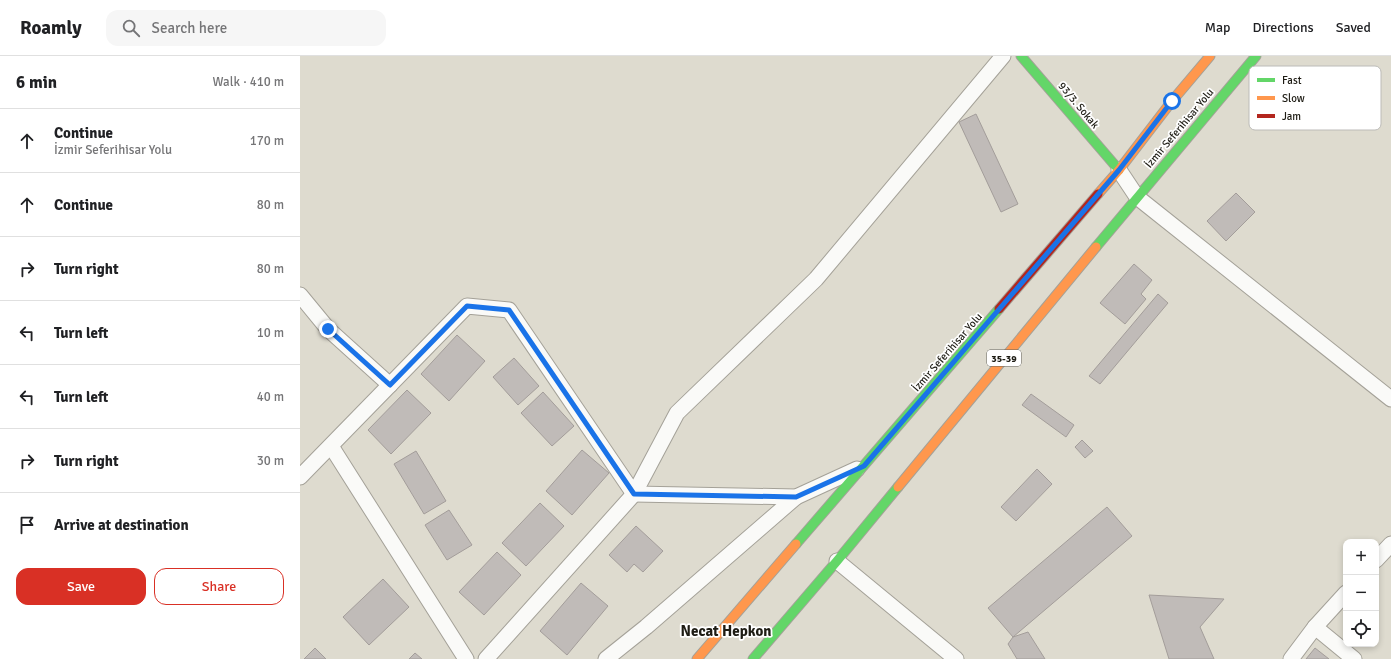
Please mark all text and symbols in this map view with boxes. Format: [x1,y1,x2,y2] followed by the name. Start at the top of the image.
[106,10,386,46] search box
[20,16,82,40] text: Roamly
[120,17,142,39] icon: search
[152,19,227,37] text: Search here
[1205,19,1231,36] text: Map
[1253,19,1314,36] text: Directions
[1336,19,1371,36] text: Saved
[1249,66,1381,130] legend
[16,72,57,93] text: 6 min
[213,74,284,90] text: Walk · 410 m
[1282,74,1302,87] text: Fast
[1056,80,1102,131] street label: 93/3. Sokak
[1142,85,1216,171] street label: İzmir Seferihisar Yolu
[1163,92,1181,110] route start
[1282,92,1305,105] text: Slow
[1282,110,1301,123] text: Jam
[54,124,113,142] text: Continue
[16,130,38,152] icon: ahead
[250,133,284,149] text: 170 m
[54,142,172,158] text: İzmir Seferihisar Yolu
[16,194,38,216] icon: ahead
[54,196,113,214] text: Continue
[257,197,284,213] text: 80 m
[16,258,38,280] icon: right
[54,260,119,278] text: Turn right
[257,261,284,277] text: 80 m
[909,310,985,394] street label: İzmir Seferihisar Yolu
[319,320,337,338] route end
[16,322,38,344] icon: left
[54,324,108,342] text: Turn left
[257,325,284,341] text: 10 m
[987,350,1021,366] road number: 35-39
[16,386,38,408] icon: left
[54,388,108,406] text: Turn left
[257,389,284,405] text: 40 m
[16,450,38,472] icon: right
[54,452,119,470] text: Turn right
[257,453,284,469] text: 30 m
[16,514,38,536] icon: arrive
[54,516,189,534] text: Arrive at destination
[1343,539,1379,647] map controls
[1343,539,1379,575] button: +
[16,568,146,605] button: Save
[154,568,284,605] button: Share
[1343,575,1379,611] button: −
[1343,611,1379,647] button: locate
[681,622,771,640] district label: Necat Hepkon

